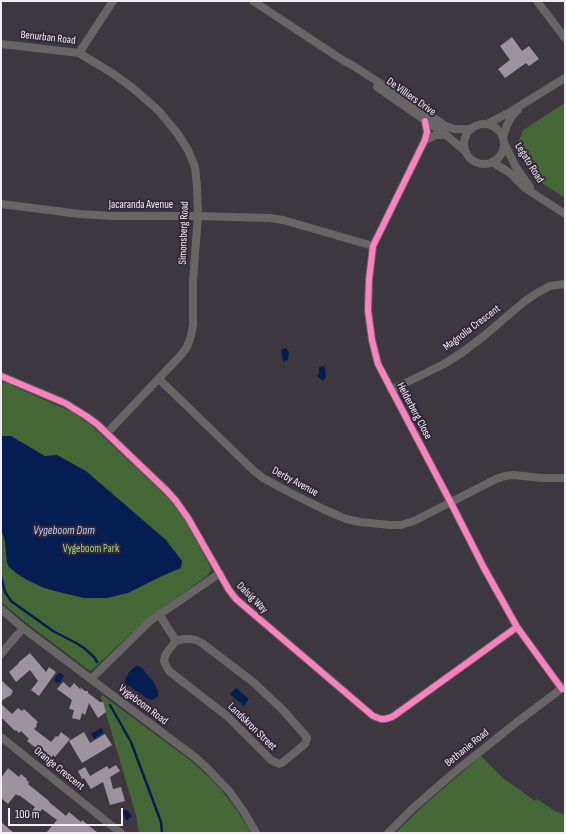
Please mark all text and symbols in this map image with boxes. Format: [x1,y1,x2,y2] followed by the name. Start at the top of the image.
[20,29,76,47] street label: Benurban Road
[384,75,438,119] street label: De Villiers Drive
[512,141,546,185] street label: Legato Road
[109,198,173,212] street label: Jacaranda Avenue
[176,201,192,265] street label: Simonsberg Road
[441,302,503,354] street label: Magnolia Crescent
[393,380,435,442] street label: Helderberg Close
[270,464,320,500] street label: Derby Avenue
[33,524,95,538] water label: Vygeboom Dam
[63,542,119,556] park label: Vygeboom Park
[234,580,270,616] street label: Dalsig Way
[116,682,170,728] street label: Vygeboom Road
[225,700,279,754] street label: Landskron Street
[442,726,492,770] street label: Bethanie Road
[31,745,87,793] street label: Orange Crescent
[10,800,125,826] scale bar
[15,807,40,822] text: 100 m

